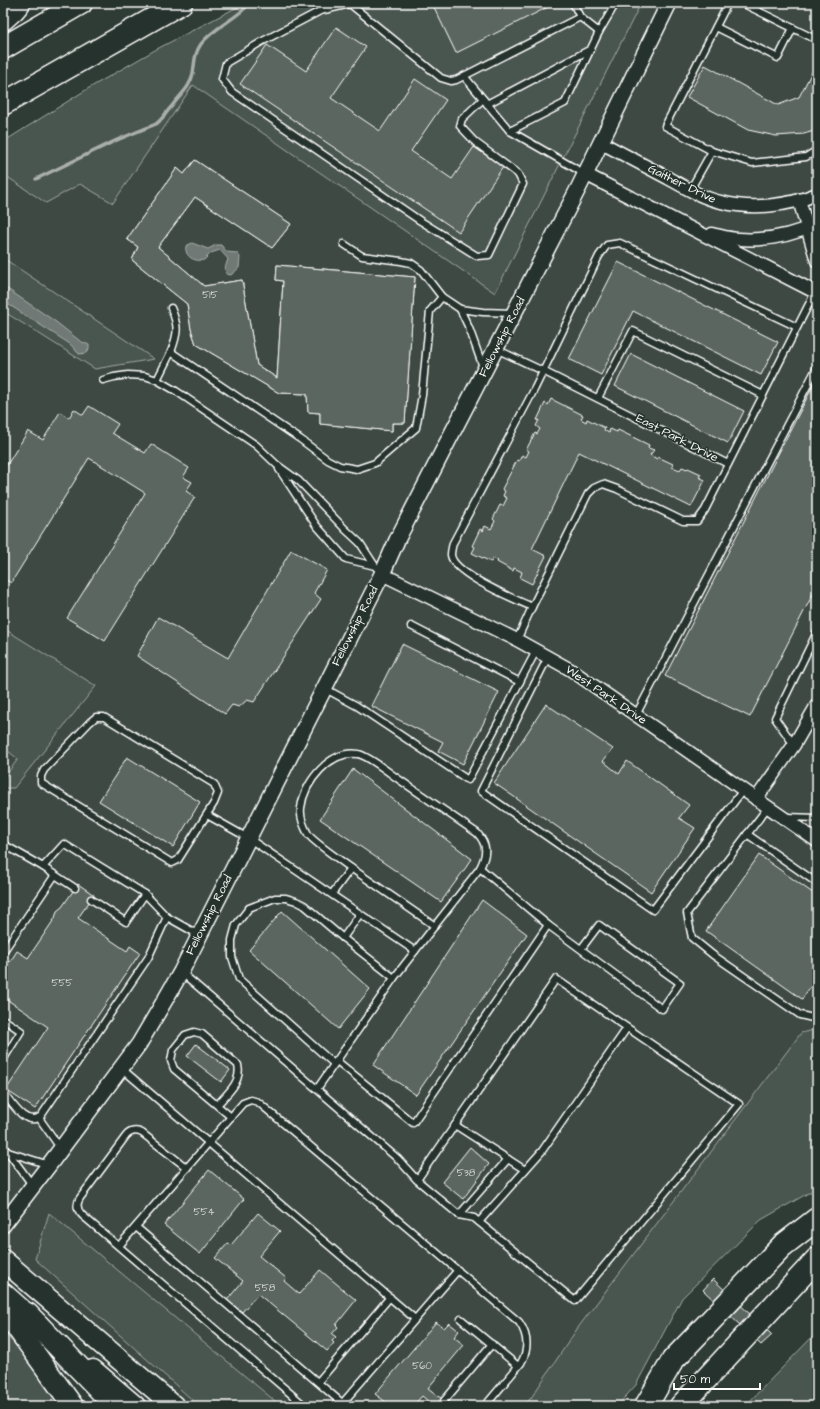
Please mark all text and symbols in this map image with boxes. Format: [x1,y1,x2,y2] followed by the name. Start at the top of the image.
[645,160,719,208] street label: Gaither Drive
[202,288,218,302] house number: 515
[474,294,530,380] street label: Fellowship Road
[633,410,722,466] street label: East Park Drive
[327,583,383,669] street label: Fellowship Road
[562,661,651,729] street label: West Park Drive
[181,872,237,958] street label: Fellowship Road
[51,976,73,990] house number: 555
[457,1166,476,1180] house number: 538
[194,1205,215,1219] house number: 554
[255,1281,276,1295] house number: 558
[412,1359,432,1373] house number: 560
[674,1365,760,1391] scale bar
[680,1371,711,1388] text: 50 m

